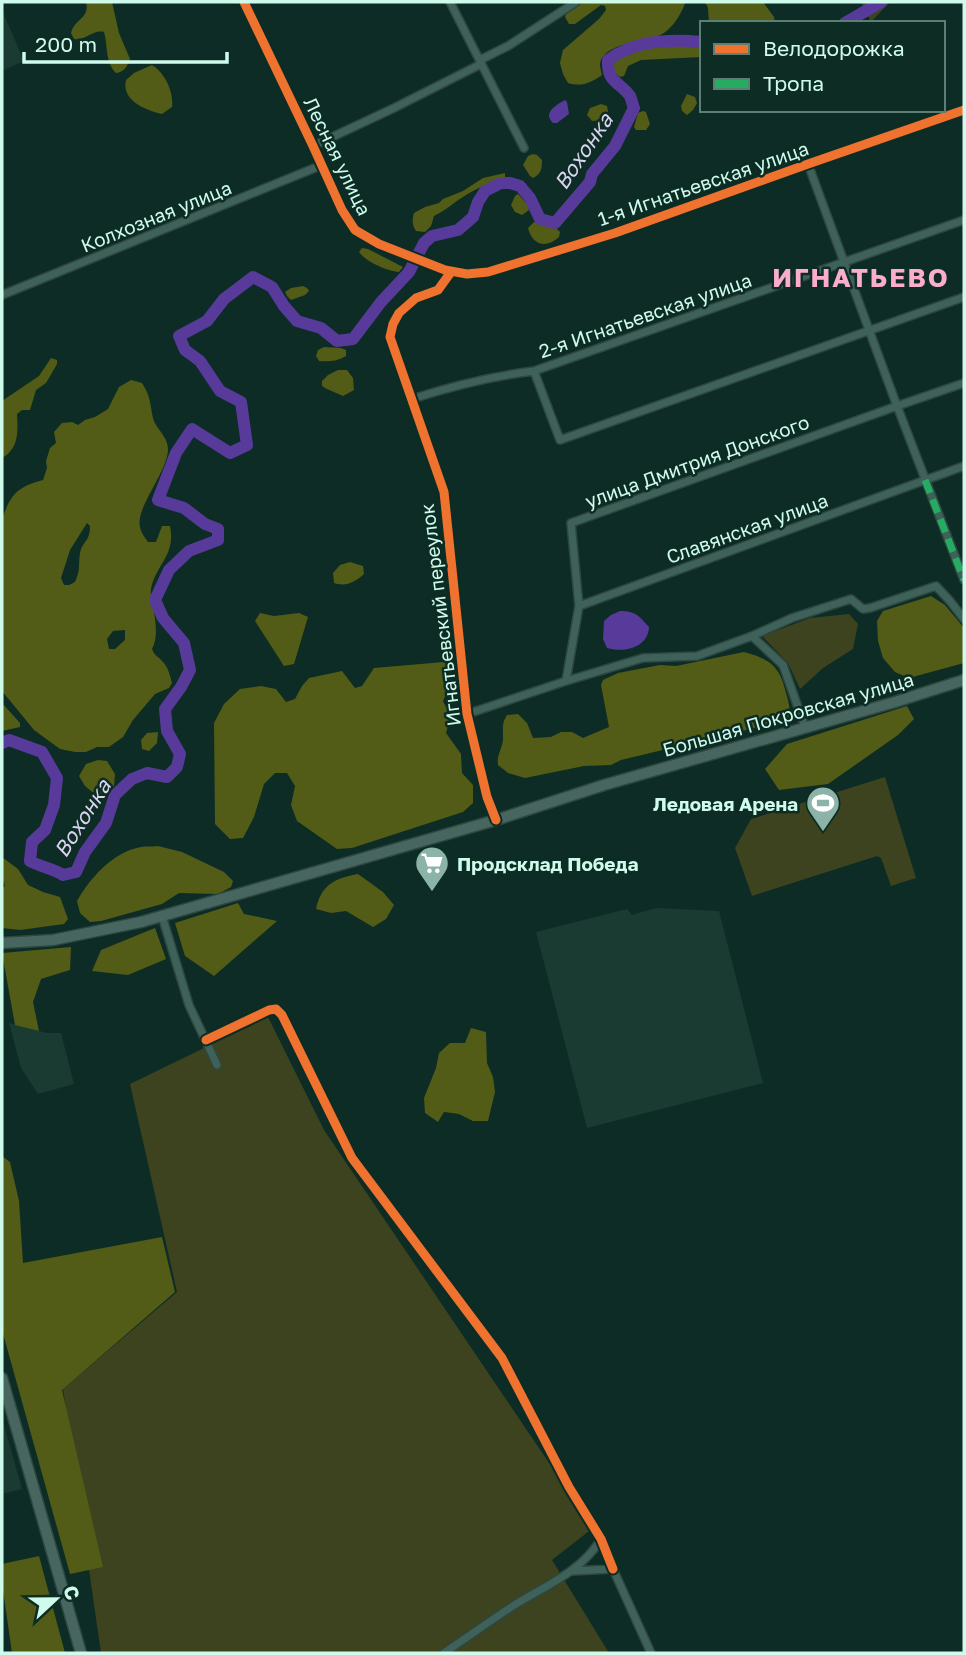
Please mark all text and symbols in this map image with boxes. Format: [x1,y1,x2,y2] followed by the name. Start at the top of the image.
[24,21,228,65] scale bar
[700,21,945,112] legend
[35,31,97,57] text: 200 m
[763,35,905,61] text: Велодорожка
[763,70,824,96] text: Тропа
[299,93,377,219] street label: Лесная улица
[548,107,619,194] water label: Вохонка
[594,136,812,230] street label: 1-я Игнатьевская улица
[77,175,235,257] street label: Колхозная улица
[772,262,950,293] district label: ИГНАТЬЕВО
[536,268,754,362] street label: 2-я Игнатьевская улица
[582,410,812,512] street label: улица Дмитрия Донского
[663,488,831,568] street label: Славянская улица
[415,502,465,728] street label: Игнатьевский переулок
[660,667,916,761] street label: Большая Покровская улица
[48,773,117,862] water label: Вохонка
[804,784,842,833] sports icon: Ледовая Арена
[653,792,798,815] place label: Ледовая Арена
[413,844,451,893] supermarket icon: Продсклад Победа
[457,852,638,875] place label: Продсклад Победа
[21,1564,91,1634] north arrow
[59,1582,85,1603] text: С

